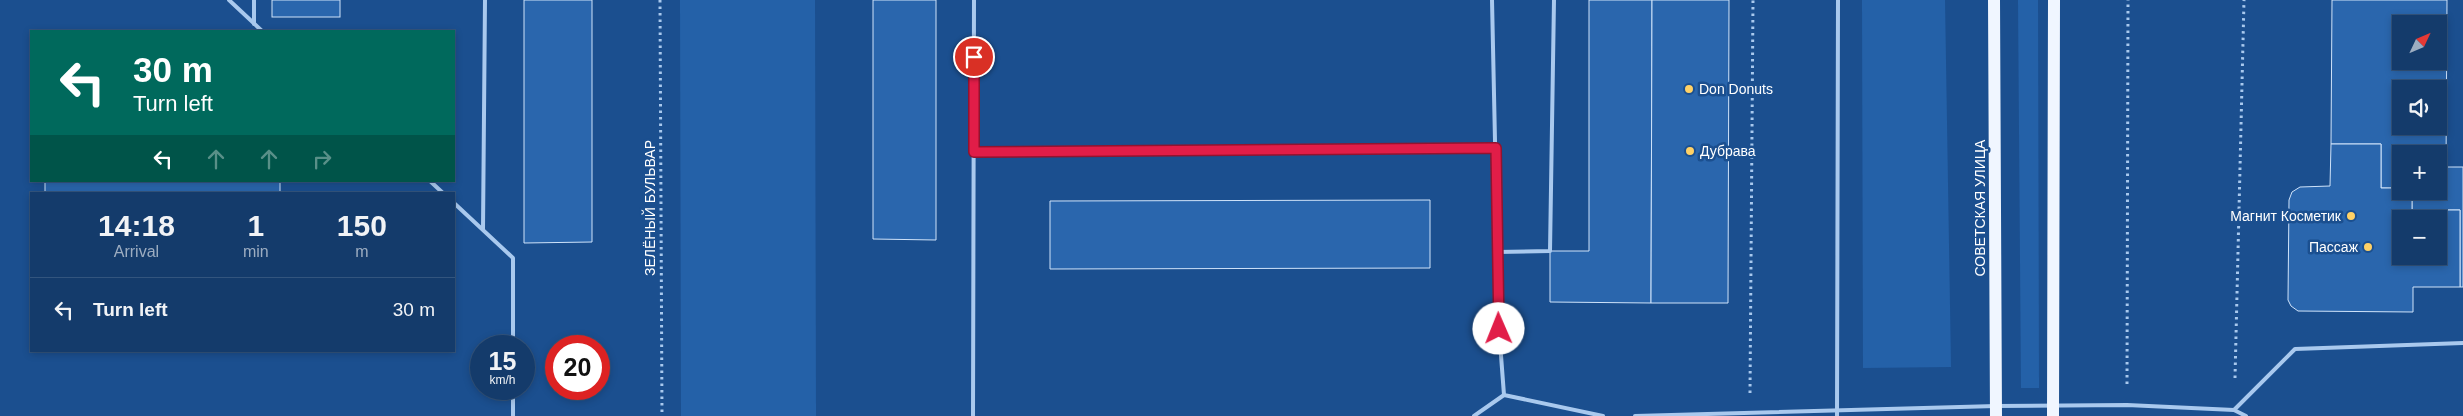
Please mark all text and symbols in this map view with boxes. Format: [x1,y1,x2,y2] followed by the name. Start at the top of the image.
[2392,15,2448,70] north arrow
[2392,15,2447,265] map controls
[953,36,995,78] pin
[960,43,988,71] icon: arrive
[50,50,115,115] icon: left
[133,50,213,89] text: 30 m
[2392,80,2447,135] button: sound
[1699,81,1773,97] place label: Don Donuts
[1683,83,1695,95] marker: Don Donuts
[133,91,213,116] text: Turn left
[1972,139,1988,276] street label: СОВЕТСКАЯ УЛИЦА
[641,140,658,276] street label: ЗЕЛЁНЫЙ БУЛЬВАР
[1700,143,1756,159] place label: Дубрава
[149,145,177,173] icon: left
[202,145,230,173] icon: ahead
[255,145,283,173] icon: ahead
[308,145,336,173] icon: right
[1684,145,1696,157] marker: Дубрава
[2392,145,2447,200] button: +
[2230,208,2342,224] place label: Магнит Косметик
[98,209,175,242] text: 14:18
[247,209,264,242] text: 1
[337,209,387,242] text: 150
[2345,210,2357,222] marker: Магнит Косметик
[2392,210,2447,265] button: −
[2309,239,2359,255] place label: Пассаж
[2362,241,2374,253] marker: Пассаж
[114,243,159,260] text: Arrival
[243,243,269,260] text: min
[355,243,368,260] text: m
[50,296,78,324] icon: left
[93,299,168,320] text: Turn left
[393,299,435,320] text: 30 m
[1472,302,1524,354] position arrow
[545,335,610,400] speed limit sign: 20
[489,347,516,375] text: 15
[489,373,516,387] text: km/h

